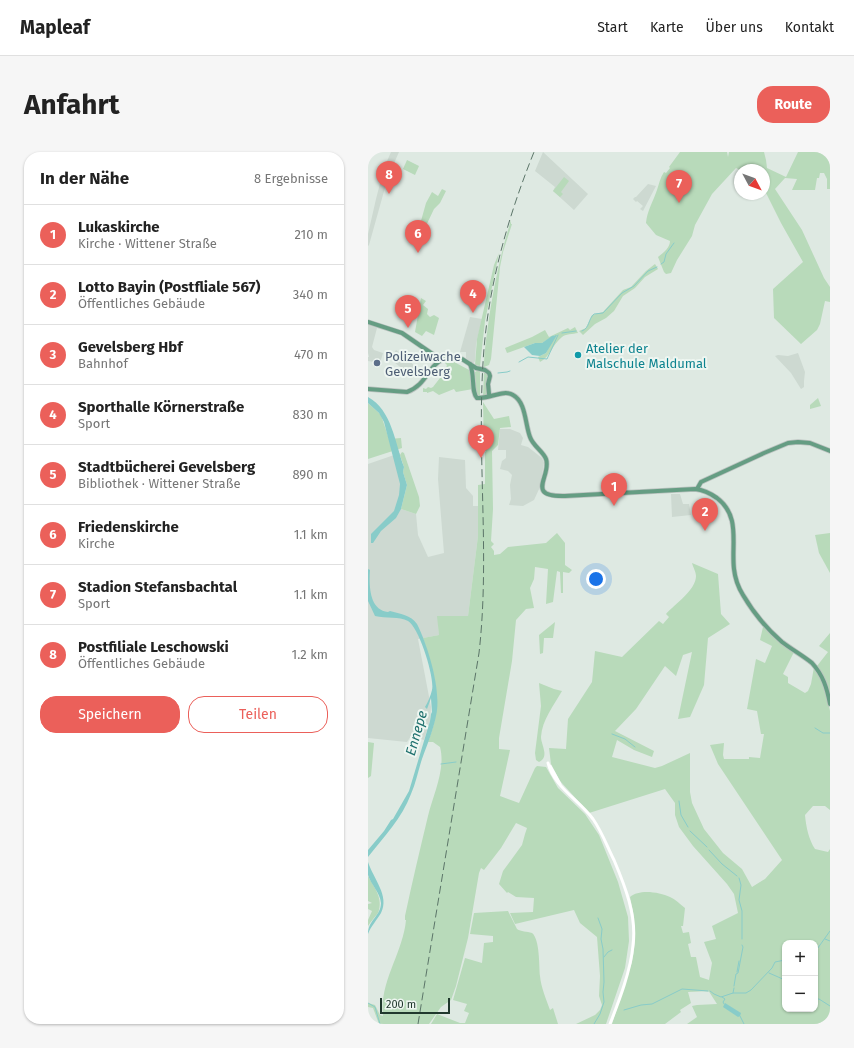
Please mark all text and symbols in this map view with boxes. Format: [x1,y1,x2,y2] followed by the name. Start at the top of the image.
[20,16,90,39] text: Mapleaf
[597,19,628,36] text: Start
[650,19,684,36] text: Karte
[706,19,763,36] text: Über uns
[785,19,834,36] text: Kontakt
[757,86,830,123] button: Route
[24,88,120,121] text: Anfahrt
[376,161,402,194] pin: 8
[734,164,770,200] north arrow
[40,168,129,189] text: In der Nähe
[666,170,692,203] pin: 7
[254,171,328,186] text: 8 Ergebnisse
[78,218,160,236] text: Lukaskirche
[405,220,431,253] pin: 6
[50,227,56,242] text: 1
[294,227,328,242] text: 210 m
[78,236,217,251] text: Kirche · Wittener Straße
[78,278,260,296] text: Lotto Bayin (Postfliale 567)
[460,280,486,313] pin: 4
[50,287,56,302] text: 2
[293,287,328,302] text: 340 m
[395,295,421,328] pin: 5
[78,296,205,311] text: Öffentliches Gebäude
[78,338,183,356] text: Gevelsberg Hbf
[586,341,707,371] place label: Atelier der Malschule Maldumal
[50,347,56,362] text: 3
[294,347,328,362] text: 470 m
[385,349,461,379] place label: Polizeiwache Gevelsberg
[573,350,583,360] marker: Atelier der Malschule Maldumal
[78,356,128,371] text: Bahnhof
[372,358,382,368] marker: Polizeiwache Gevelsberg
[78,398,244,416] text: Sporthalle Körnerstraße
[49,407,57,422] text: 4
[293,407,328,422] text: 830 m
[78,416,110,431] text: Sport
[468,425,494,458] pin: 3
[78,458,255,476] text: Stadtbücherei Gevelsberg
[50,467,56,482] text: 5
[292,467,328,482] text: 890 m
[601,473,627,506] pin: 1
[78,476,240,491] text: Bibliothek · Wittener Straße
[692,498,718,531] pin: 2
[78,518,179,536] text: Friedenskirche
[49,527,57,542] text: 6
[294,527,328,542] text: 1.1 km
[78,536,115,551] text: Kirche
[586,569,606,589] your location
[78,578,237,596] text: Stadion Stefansbachtal
[50,587,56,602] text: 7
[294,587,328,602] text: 1.1 km
[78,596,110,611] text: Sport
[78,638,229,656] text: Postfiliale Leschowski
[49,647,57,662] text: 8
[292,647,328,662] text: 1.2 km
[78,656,205,671] text: Öffentliches Gebäude
[40,696,180,733] button: Speichern
[188,696,328,733] button: Teilen
[402,709,431,758] water label: Ennepe
[782,940,818,1012] map controls
[782,940,818,976] button: +
[782,976,818,1012] button: −
[380,996,450,1015] scale bar
[386,998,416,1011] text: 200 m

